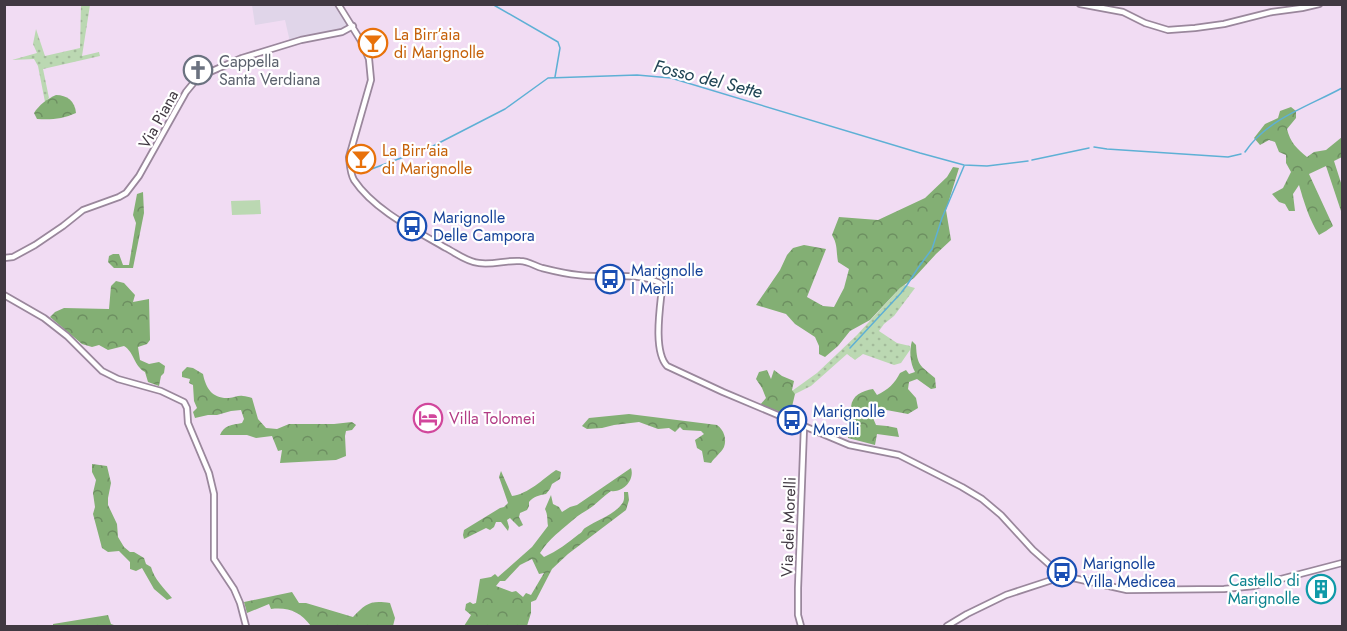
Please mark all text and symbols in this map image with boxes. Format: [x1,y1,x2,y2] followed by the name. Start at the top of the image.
[394,23,484,64] place label: La Birr’aia di Marignolle
[357,27,389,59] bar icon: La Birr’aia di Marignolle
[219,50,320,91] place label: Cappella Santa Verdiana
[651,53,765,105] water label: Fosso del Sette
[182,54,214,86] church icon: Cappella Santa Verdiana
[133,86,184,153] street label: Via Piana
[382,139,472,180] place label: La Birr'aia di Marignolle
[345,143,377,175] bar icon: La Birr'aia di Marignolle
[433,206,535,247] place label: Marignolle Delle Campora
[396,210,428,242] bus stop icon: Marignolle Delle Campora
[631,259,703,300] place label: Marignolle I Merli
[594,263,626,295] bus stop icon: Marignolle I Merli
[813,400,885,441] place label: Marignolle Morelli
[412,402,444,434] hotel icon: Villa Tolomei
[776,404,808,436] bus stop icon: Marignolle Morelli
[449,407,535,430] place label: Villa Tolomei
[775,477,802,578] street label: Via dei Morelli
[1083,552,1176,593] place label: Marignolle Villa Medicea
[1046,556,1078,588] bus stop icon: Marignolle Villa Medicea
[1228,569,1300,610] place label: Castello di Marignolle
[1305,573,1337,605] building icon: Castello di Marignolle

